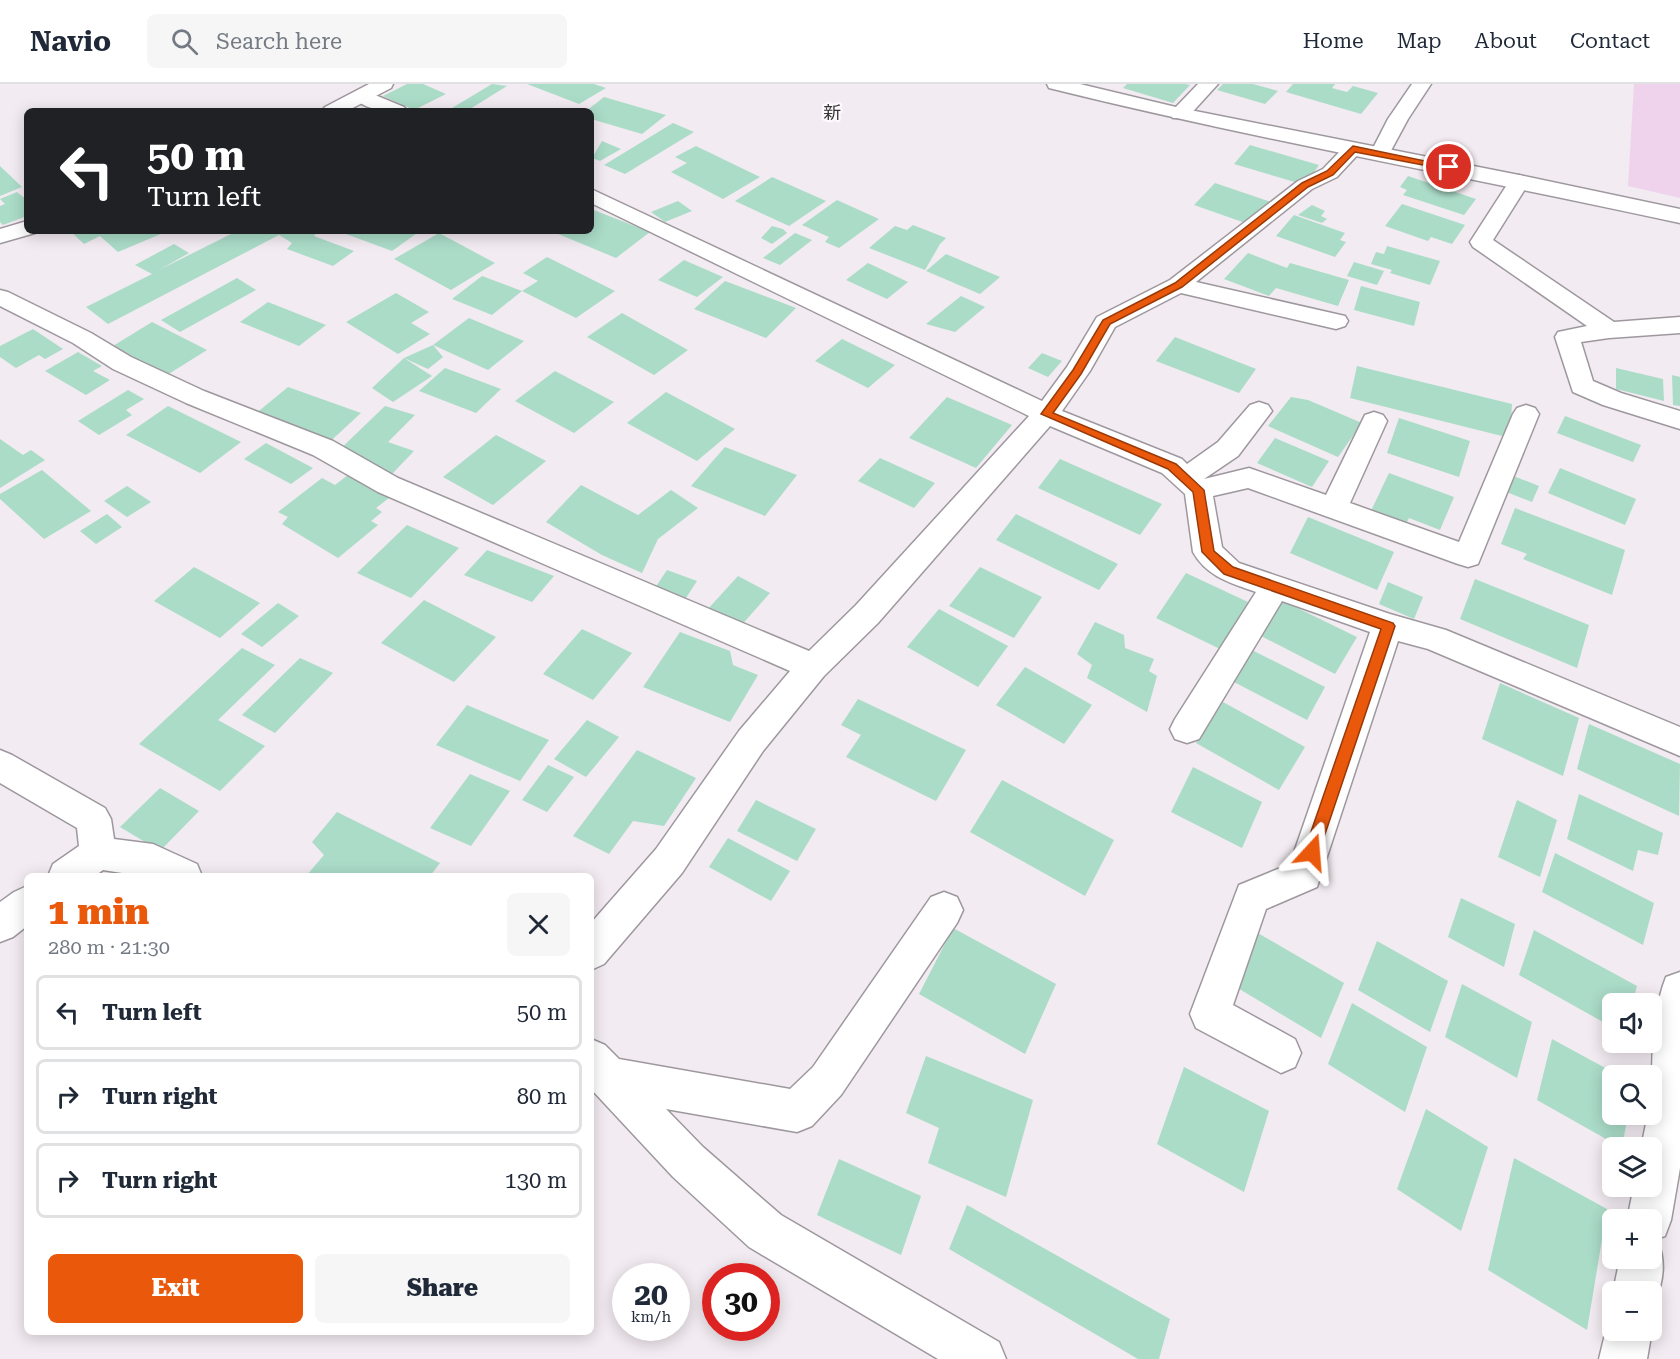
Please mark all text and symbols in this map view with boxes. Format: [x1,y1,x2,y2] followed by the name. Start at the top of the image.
[147,14,567,68] search box
[30,25,111,58] text: Navio
[168,25,201,58] icon: search
[216,29,342,54] text: Search here
[1303,29,1364,53] text: Home
[1397,29,1442,53] text: Map
[1475,29,1537,53] text: About
[1570,29,1650,53] text: Contact
[823,102,841,123] district label: 新
[147,131,245,180] text: 50 m
[48,132,126,210] icon: left
[1423,141,1474,192] pin
[1432,150,1465,183] icon: arrive
[147,181,261,213] text: Turn left
[1280,820,1344,884] position arrow
[48,891,149,933] text: 1 min
[507,893,570,956] button: close
[48,935,170,959] text: 280 m · 21:30
[1602,993,1662,1341] map controls
[1602,993,1662,1053] button: sound
[51,996,84,1029] icon: left
[102,1000,202,1025] text: Turn left
[517,1000,567,1025] text: 50 m
[1602,1065,1662,1125] button: search
[51,1080,84,1113] icon: right
[102,1084,217,1109] text: Turn right
[517,1084,567,1109] text: 80 m
[1602,1137,1662,1197] button: layers
[51,1164,84,1197] icon: right
[102,1168,217,1193] text: Turn right
[504,1168,567,1193] text: 130 m
[1602,1209,1662,1269] button: +
[48,1254,303,1323] button: Exit
[315,1254,570,1323] button: Share
[702,1263,780,1341] speed limit sign: 30
[634,1277,668,1312] text: 20
[1602,1281,1662,1341] button: −
[631,1308,671,1326] text: km/h

